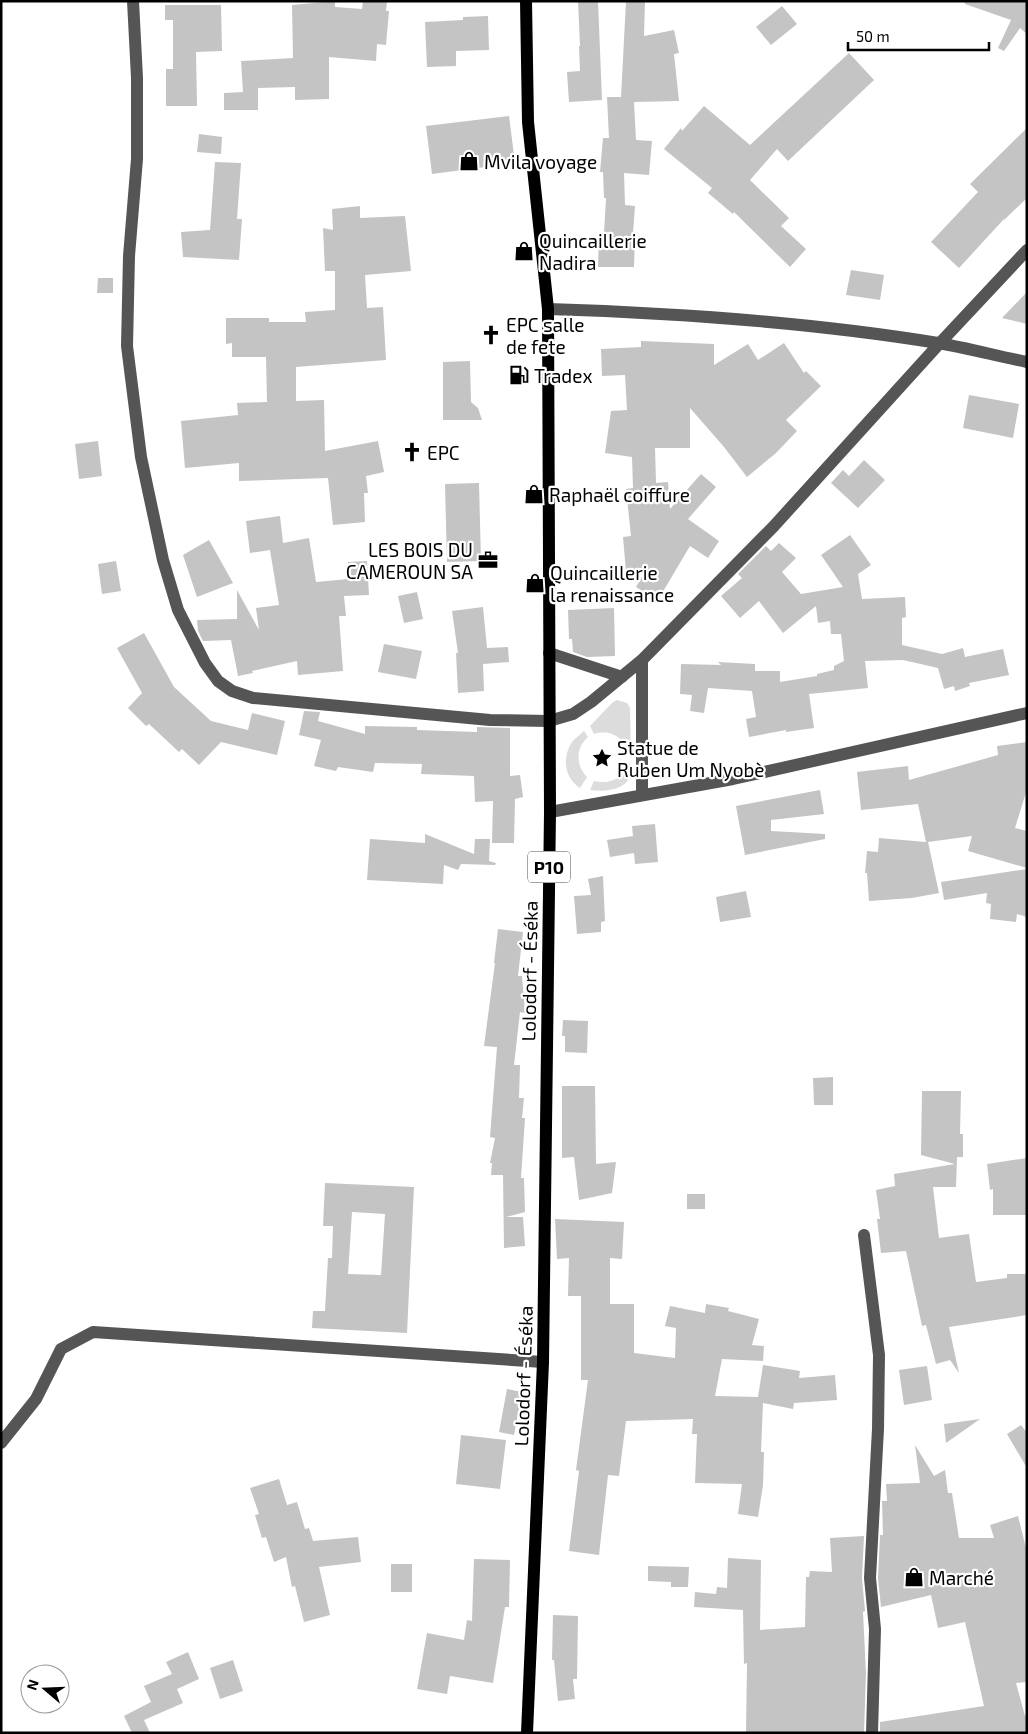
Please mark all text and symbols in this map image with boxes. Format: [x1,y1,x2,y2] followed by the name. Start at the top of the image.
[848,20,989,52] scale bar
[856,27,890,45] text: 50 m
[458,150,480,172] shop icon: Mvila voyage
[484,150,597,173] place label: Mvila voyage
[539,229,647,274] place label: Quincaillerie Nadira
[513,240,535,262] shop icon: Quincaillerie Nadira
[506,313,585,358] place label: EPC salle de fete
[480,324,502,346] church icon: EPC salle de fete
[508,364,530,386] fuel station icon: Tradex
[534,364,592,387] place label: Tradex
[401,441,423,463] church icon: EPC
[427,441,460,464] place label: EPC
[523,483,545,505] shop icon: Raphaël coiffure
[549,483,690,506] place label: Raphaël coiffure
[346,538,473,583] place label: LES BOIS DU CAMEROUN SA
[477,549,499,571] office icon: LES BOIS DU CAMEROUN SA
[550,561,674,606] place label: Quincaillerie la renaissance
[524,572,546,594] shop icon: Quincaillerie la renaissance
[617,736,765,781] place label: Statue de Ruben Um Nyobè
[591,747,613,769] place icon: Statue de Ruben Um Nyobè
[528,852,570,882] road number: P10
[516,900,542,1042] street label: Lolodorf - Éséka
[509,1305,537,1447] street label: Lolodorf - Éséka
[903,1566,925,1588] shop icon: Marché
[929,1566,994,1589] place label: Marché
[20,1664,70,1714] north arrow
[23,1677,42,1692] text: N

